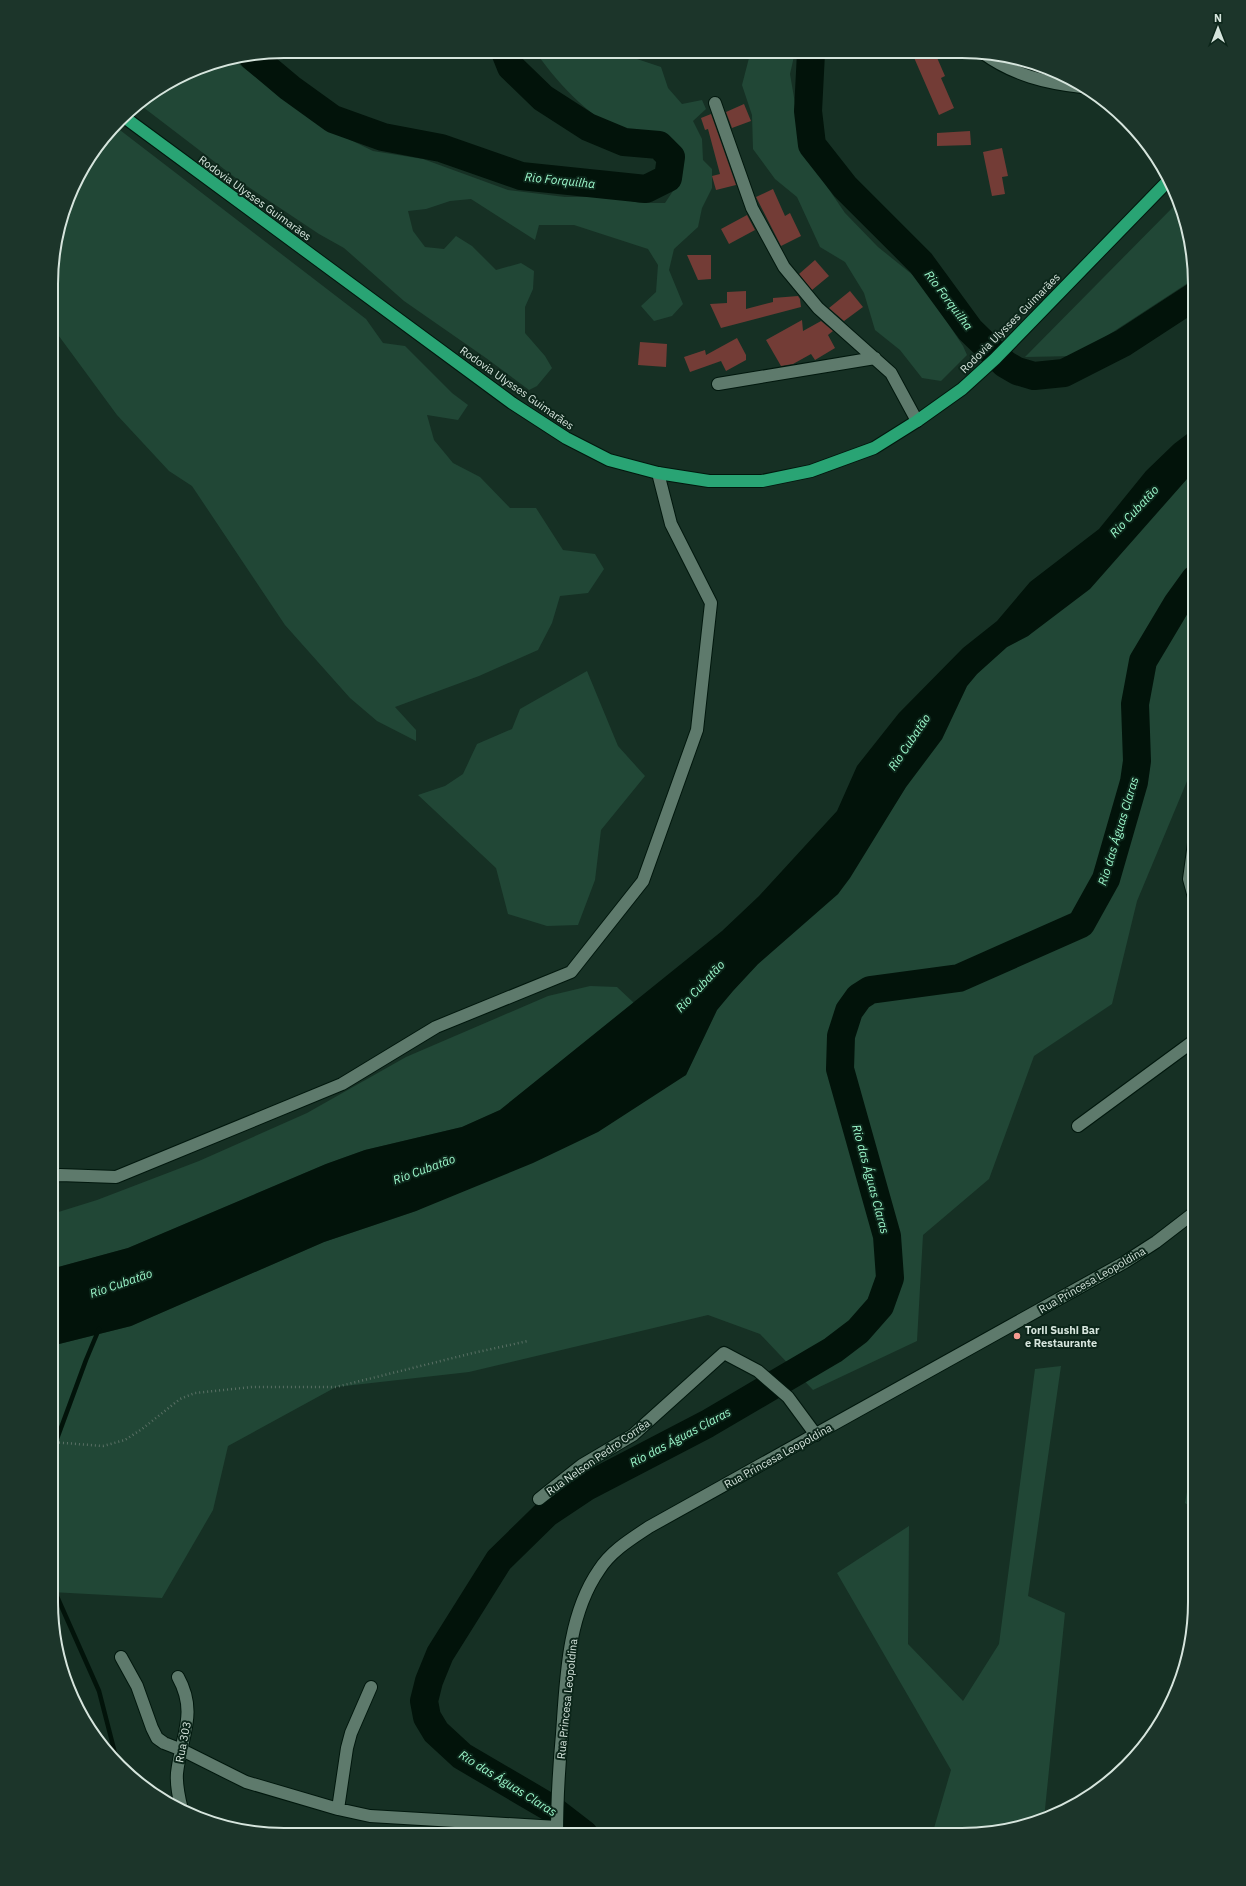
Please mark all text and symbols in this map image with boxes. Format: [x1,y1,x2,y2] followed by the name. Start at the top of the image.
[1198,8,1238,48] north arrow
[1214,11,1222,25] text: N
[196,152,314,244] street label: Rodovia Ulysses Guimarães
[524,169,596,191] water label: Rio Forquilha
[922,267,976,333] water label: Rio Forquilha
[957,270,1063,376] street label: Rodovia Ulysses Guimarães
[457,343,577,433] street label: Rodovia Ulysses Guimarães
[1106,482,1162,540] water label: Rio Cubatão
[885,710,934,773] water label: Rio Cubatão
[1094,775,1142,887] water label: Rio das Águas Claras
[672,957,728,1015] water label: Rio Cubatão
[849,1123,893,1236] water label: Rio das Águas Claras
[391,1151,458,1187] water label: Rio Cubatão
[1036,1244,1148,1316] street label: Rua Princesa Leopoldina
[88,1265,155,1301] water label: Rio Cubatão
[1025,1323,1100,1350] place label: Torii Sushi Bar e Restaurante
[1012,1331,1022,1341] marker: Torii Sushi Bar e Restaurante
[627,1404,734,1470] water label: Rio das Águas Claras
[543,1416,653,1498] street label: Rua Nelson Pedro Corrêa
[722,1420,834,1491] street label: Rua Princesa Leopoldina
[554,1638,580,1760] street label: Rua Princesa Leopoldina
[172,1720,194,1764] street label: Rua 303
[456,1747,560,1819] water label: Rio das Águas Claras

